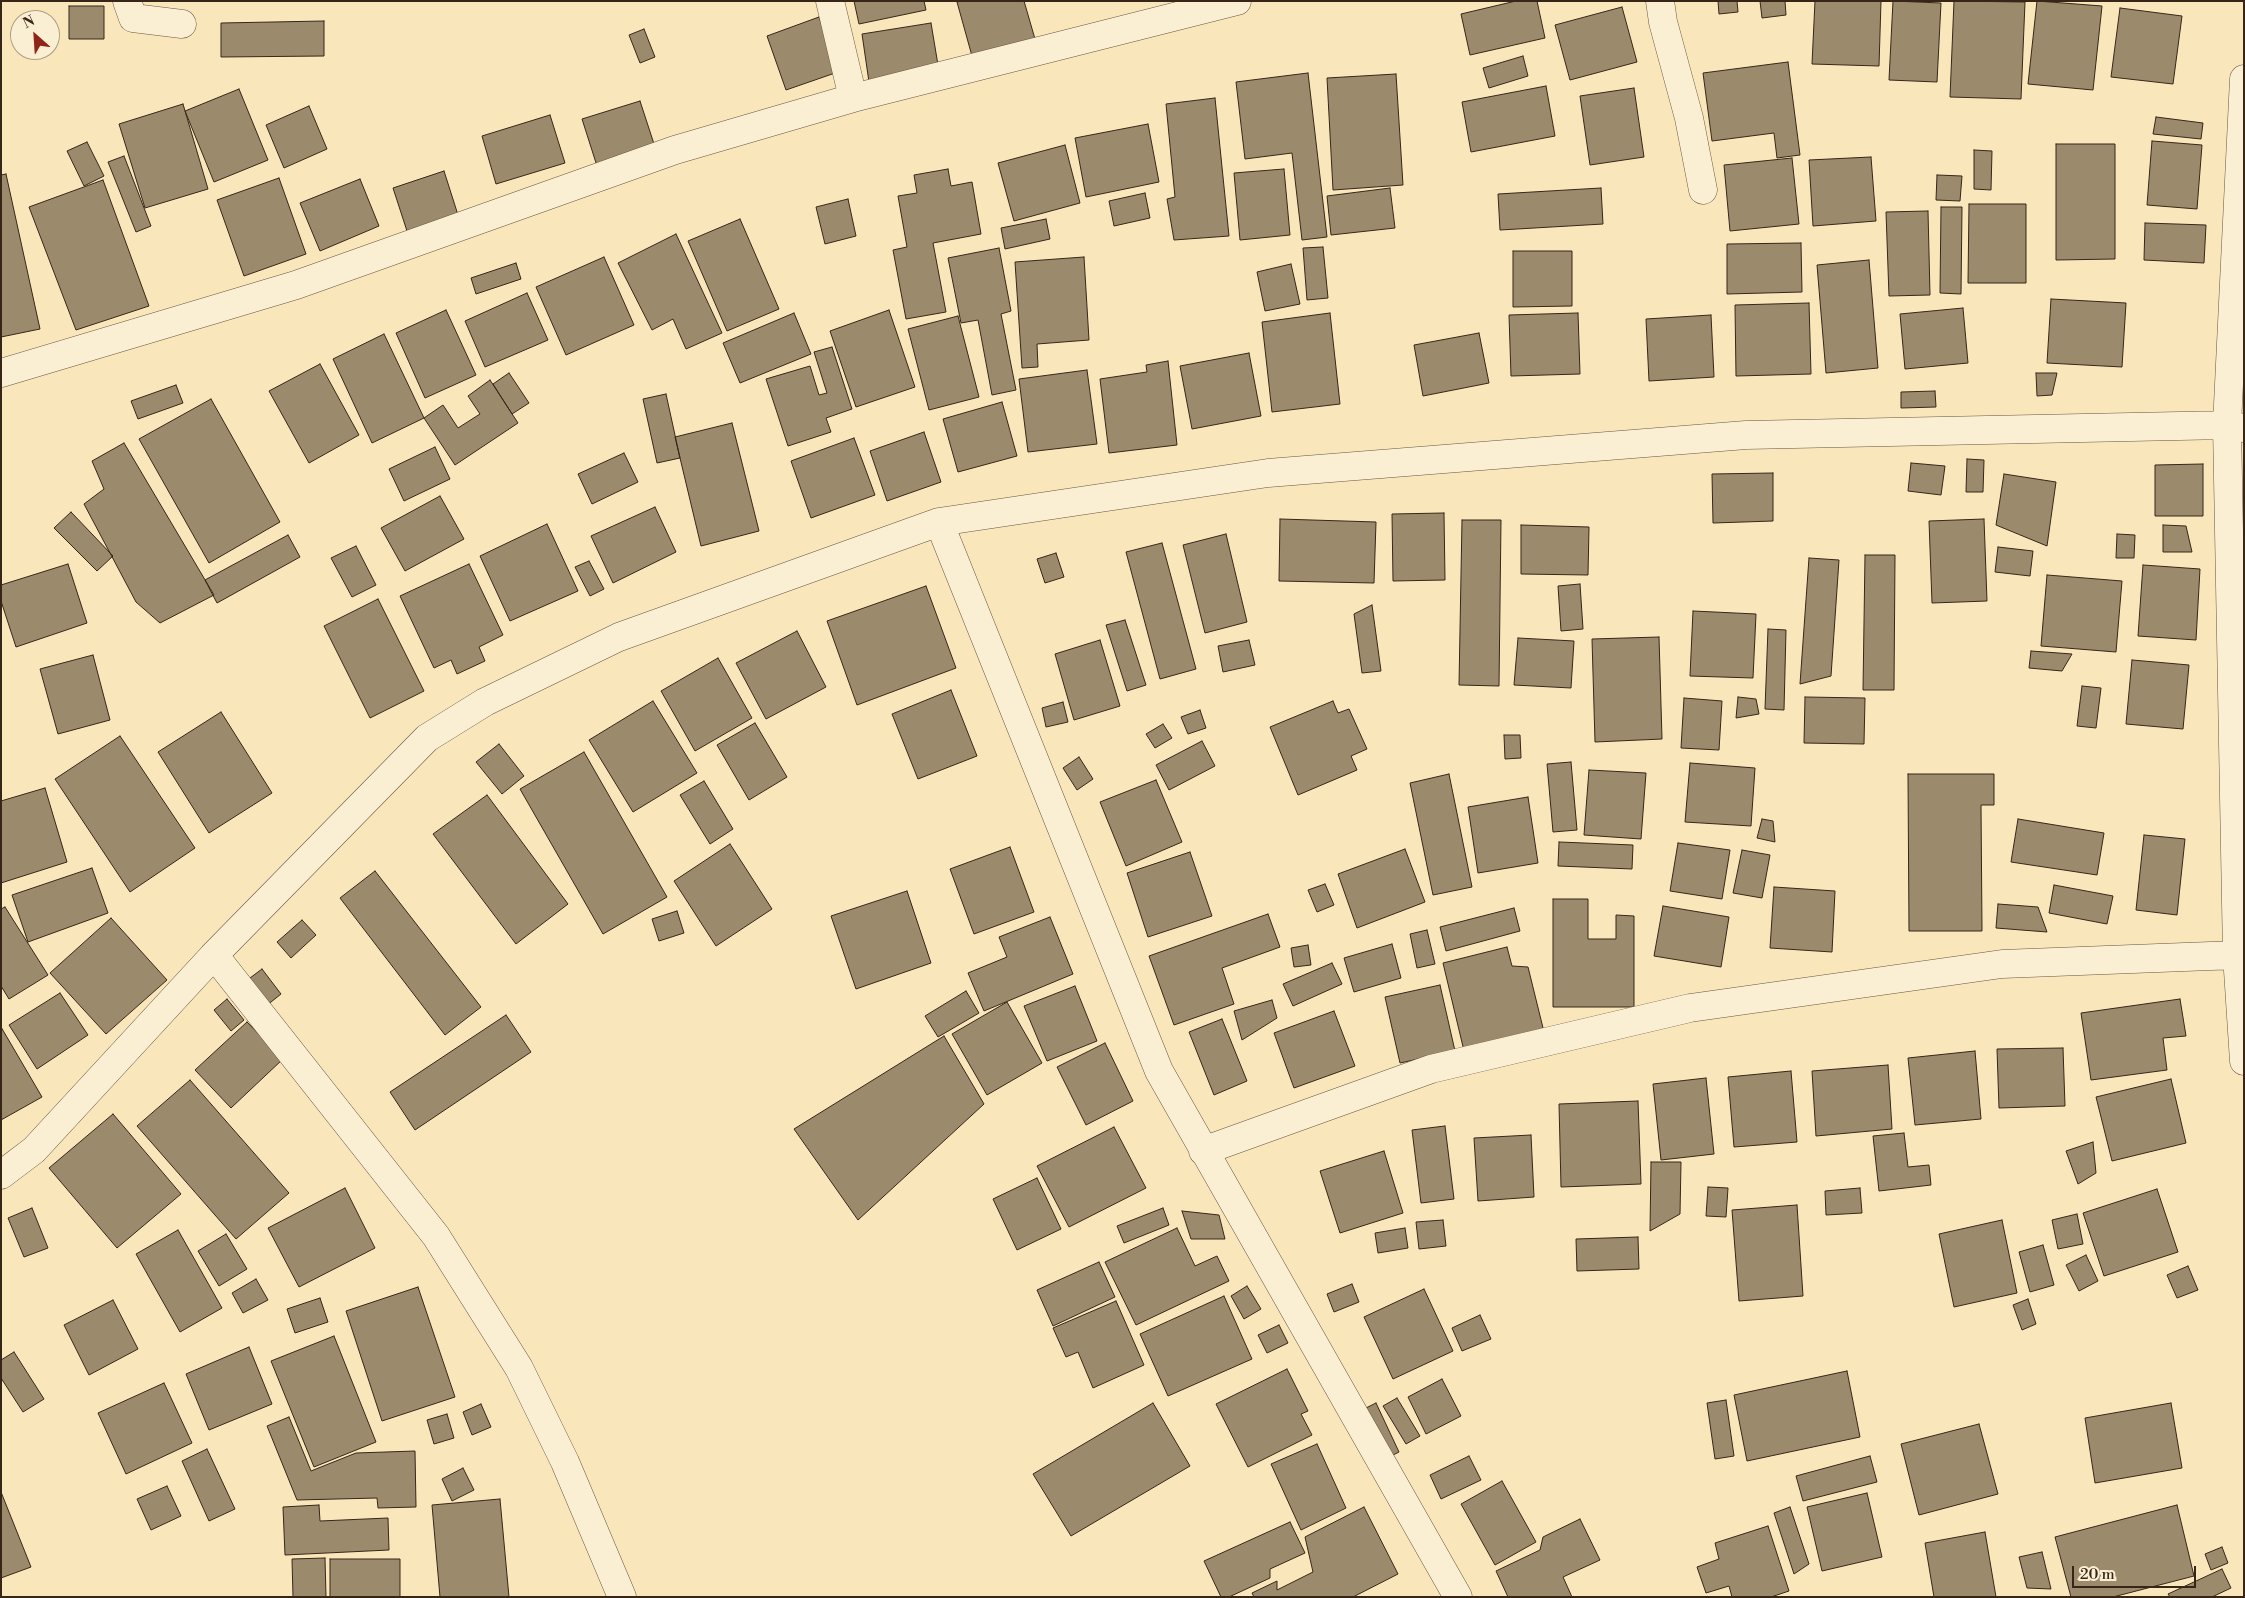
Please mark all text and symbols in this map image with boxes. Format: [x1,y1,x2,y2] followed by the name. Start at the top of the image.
[10,10,60,60] north arrow
[20,12,38,33] text: N
[2075,1556,2199,1588] scale bar
[2080,1565,2115,1584] text: 20 m

